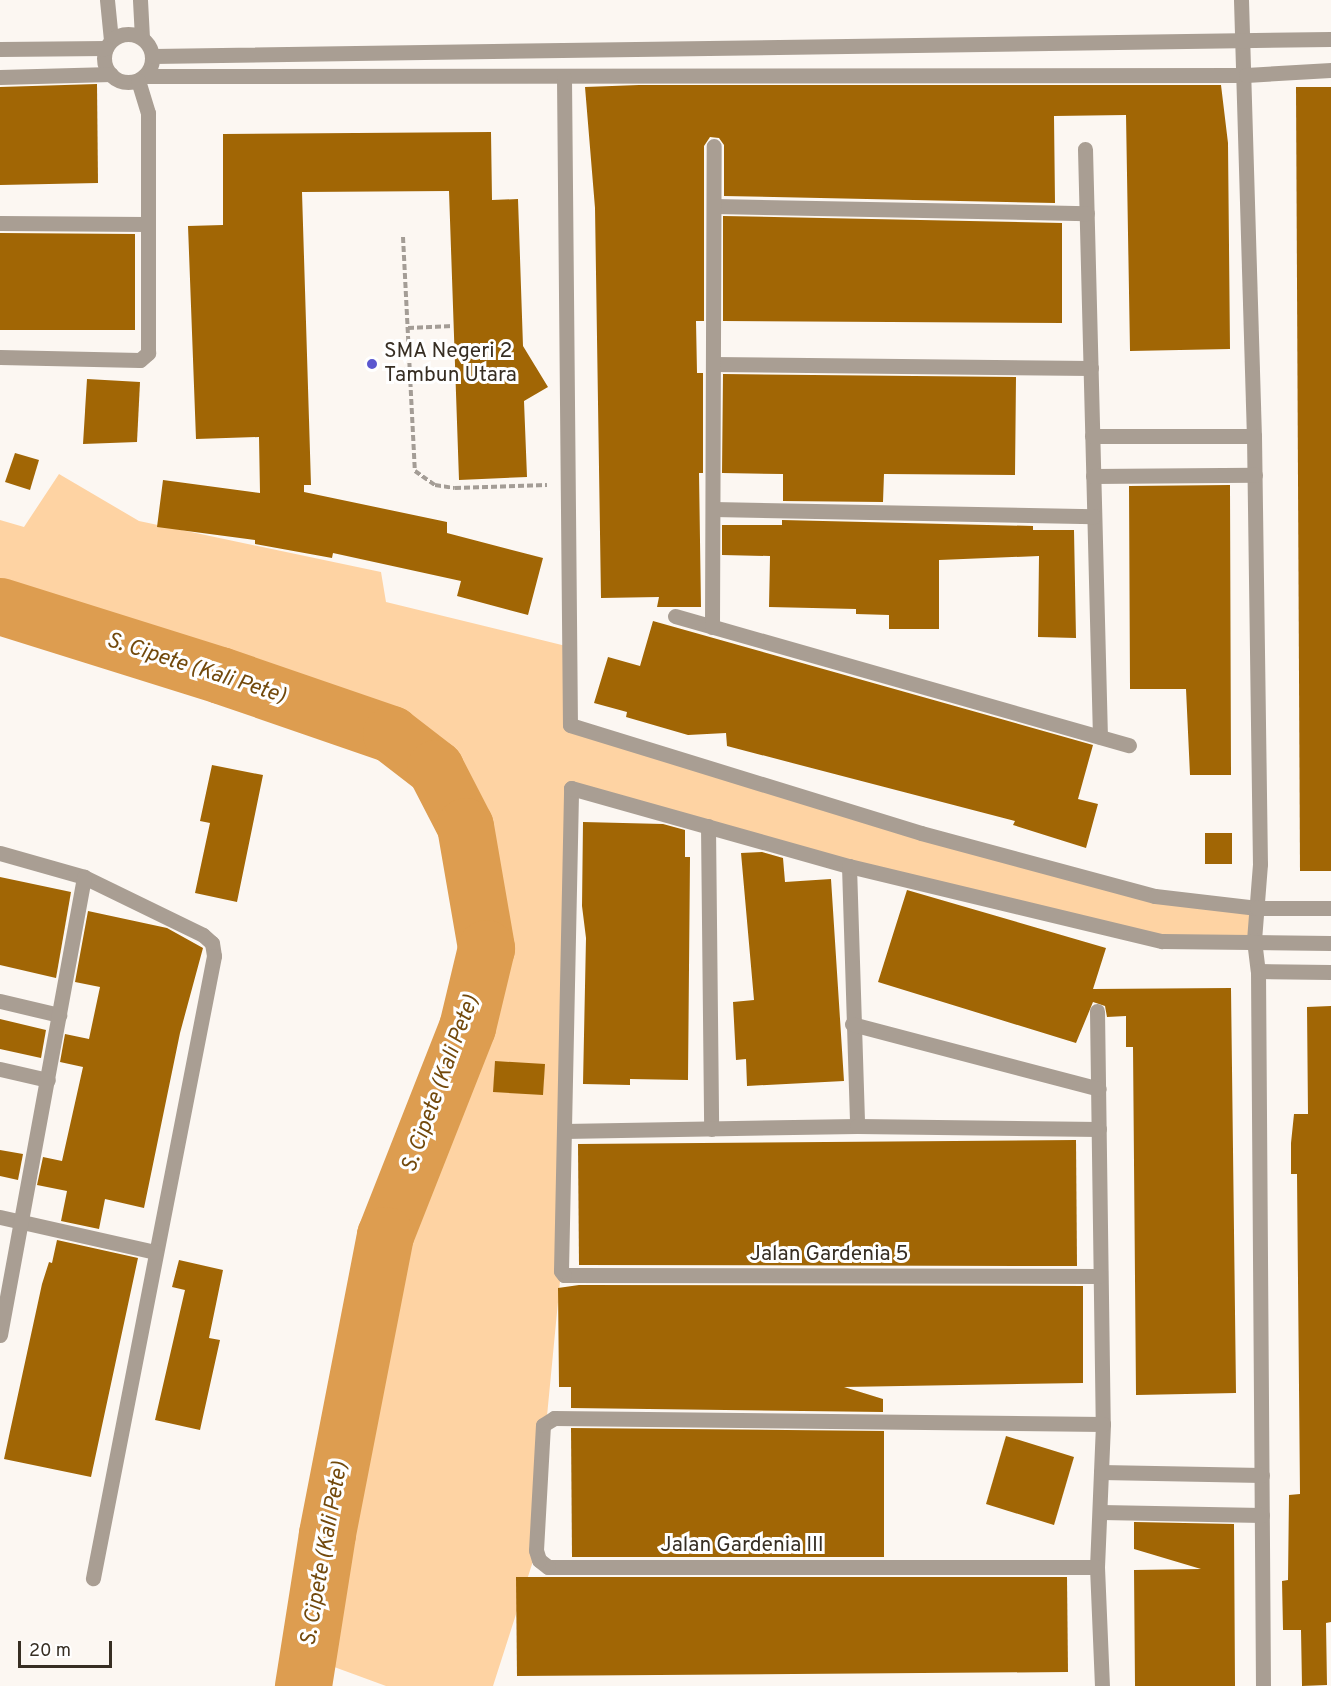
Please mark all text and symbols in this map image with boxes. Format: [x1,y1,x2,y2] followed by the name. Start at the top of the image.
[384,339,517,389] place label: SMA Negeri 2 Tambun Utara
[365,357,379,371] marker: SMA Negeri 2 Tambun Utara
[103,628,289,710] water label: S. Cipete (Kali Pete)
[397,992,485,1176] water label: S. Cipete (Kali Pete)
[750,1242,908,1268] street label: Jalan Gardenia 5
[296,1460,354,1648] water label: S. Cipete (Kali Pete)
[660,1533,824,1559] street label: Jalan Gardenia III
[21,1629,116,1667] scale bar
[29,1640,71,1663] text: 20 m

